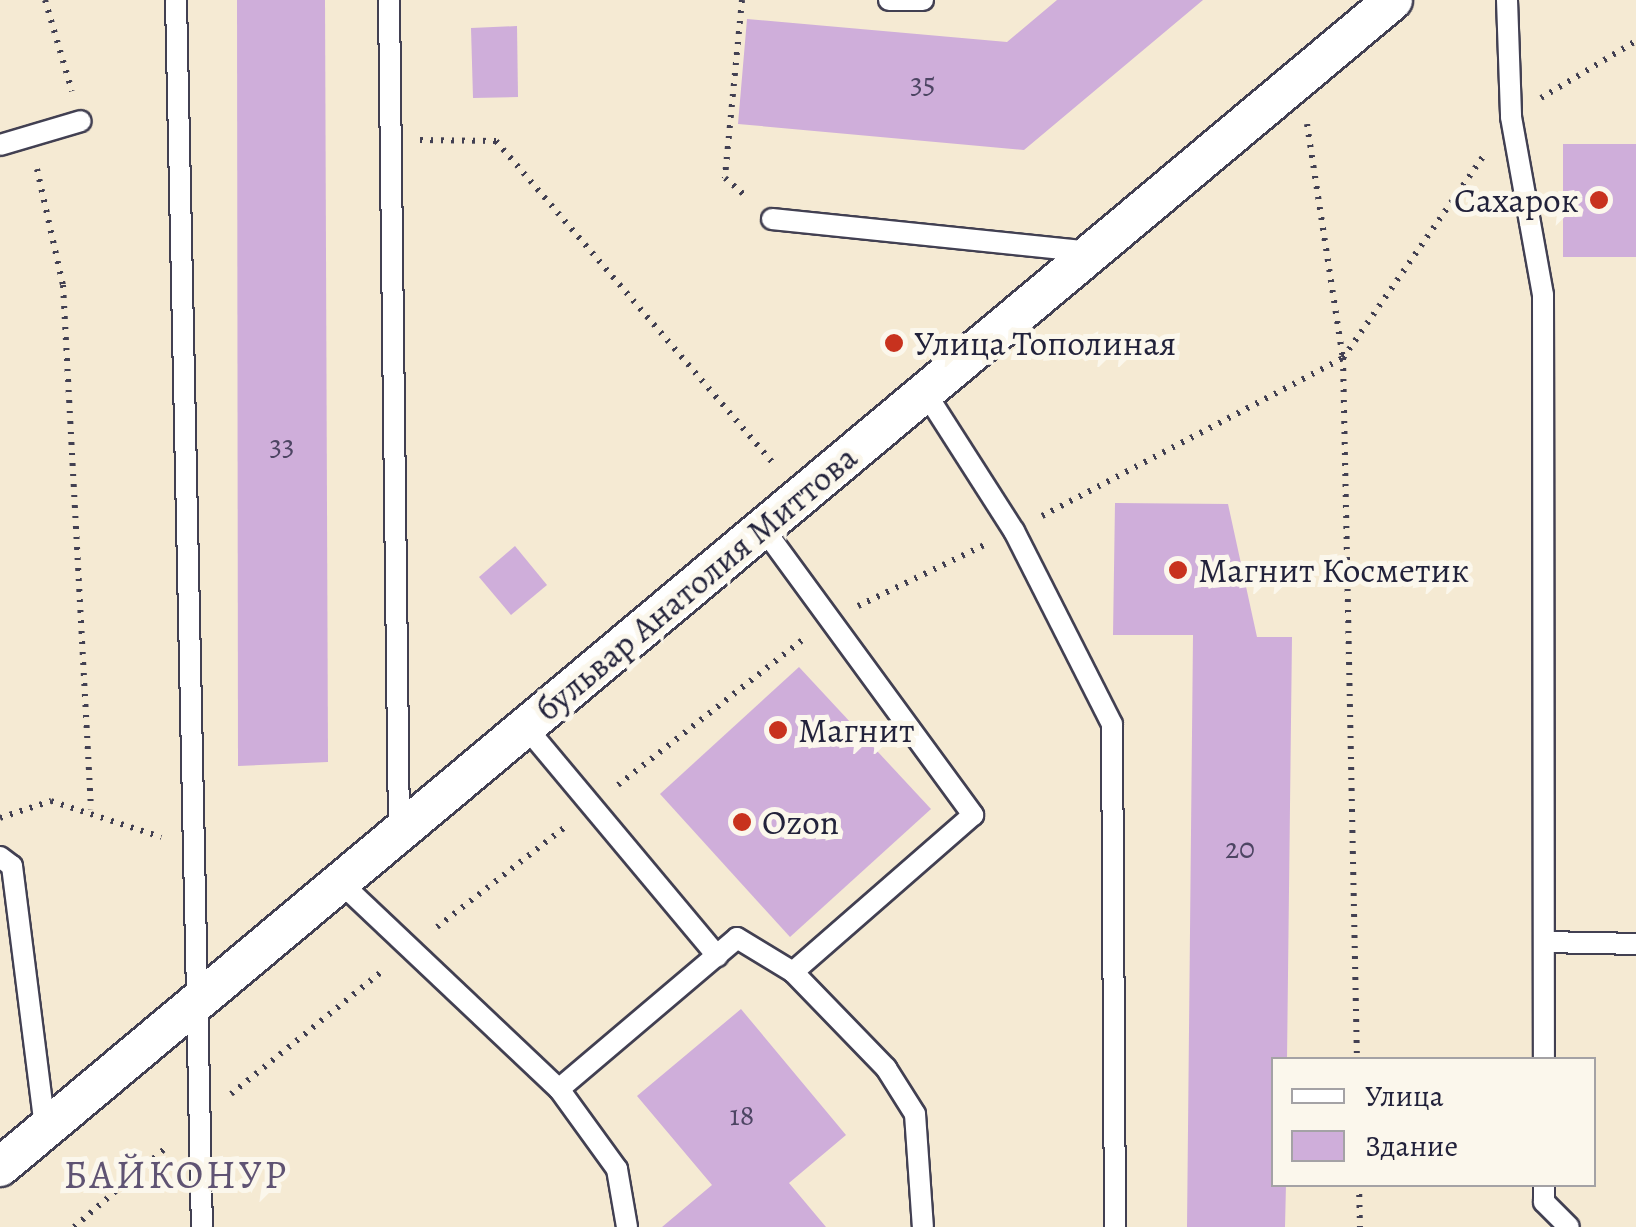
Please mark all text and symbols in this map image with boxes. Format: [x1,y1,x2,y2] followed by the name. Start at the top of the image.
[910,65,936,101] house number: 35
[1454,179,1579,221] place label: Сахарок
[1588,189,1610,211] marker: Сахарок
[914,322,1176,364] place label: Улица Тополиная
[883,332,905,354] marker: Улица Тополиная
[270,427,294,463] house number: 33
[527,436,865,730] street label: бульвар Анатолия Миттова
[1198,549,1469,591] place label: Магнит Косметик
[1167,559,1189,581] marker: Магнит Косметик
[798,709,914,751] place label: Магнит
[767,719,789,741] marker: Магнит
[762,801,839,843] place label: Ozon
[731,811,753,833] marker: Ozon
[1225,830,1255,866] house number: 20
[1271,1057,1596,1187] legend
[1365,1076,1444,1116] text: Улица
[730,1097,754,1133] house number: 18
[1365,1126,1458,1166] text: Здание
[63,1151,289,1199] district label: БАЙКОНУР

